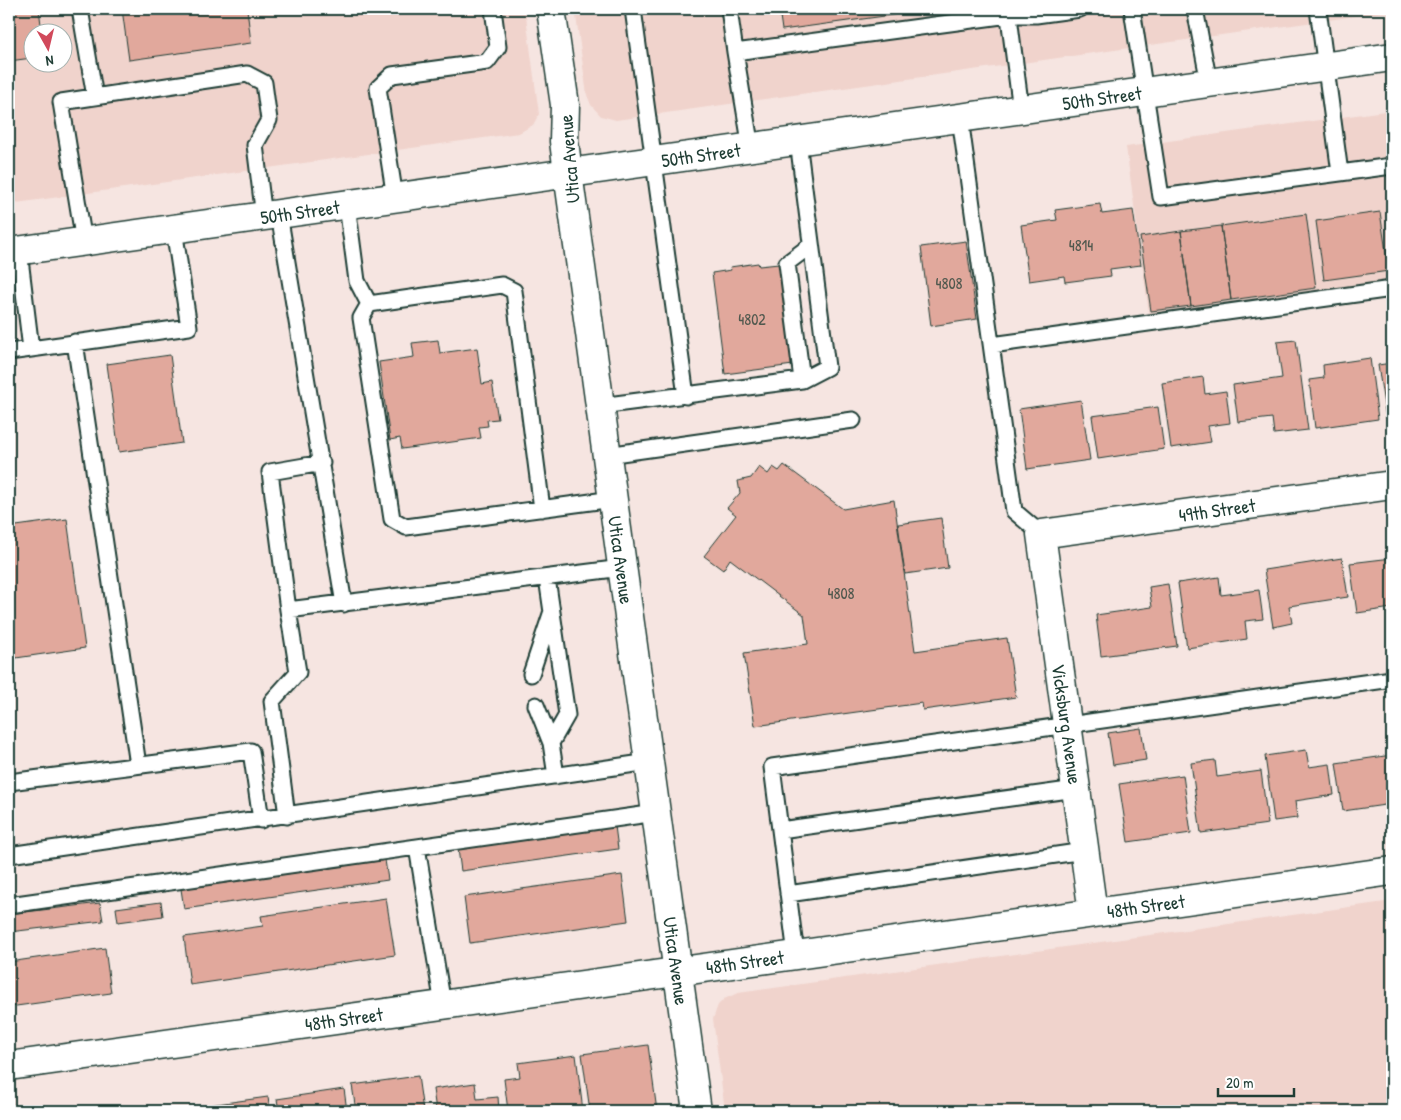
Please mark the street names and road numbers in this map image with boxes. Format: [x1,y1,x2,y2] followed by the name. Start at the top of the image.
[1061,80,1144,116] street label: 50th Street
[552,113,586,204] street label: Utica Avenue
[660,137,743,173] street label: 50th Street
[259,194,342,230] street label: 50th Street
[1177,492,1257,528] street label: 49th Street
[602,514,640,606] street label: Utica Avenue
[1046,662,1088,786] street label: Vicksburg Avenue
[1105,888,1187,924] street label: 48th Street
[657,915,695,1007] street label: Utica Avenue
[704,944,786,980] street label: 48th Street
[303,1001,385,1037] street label: 48th Street

